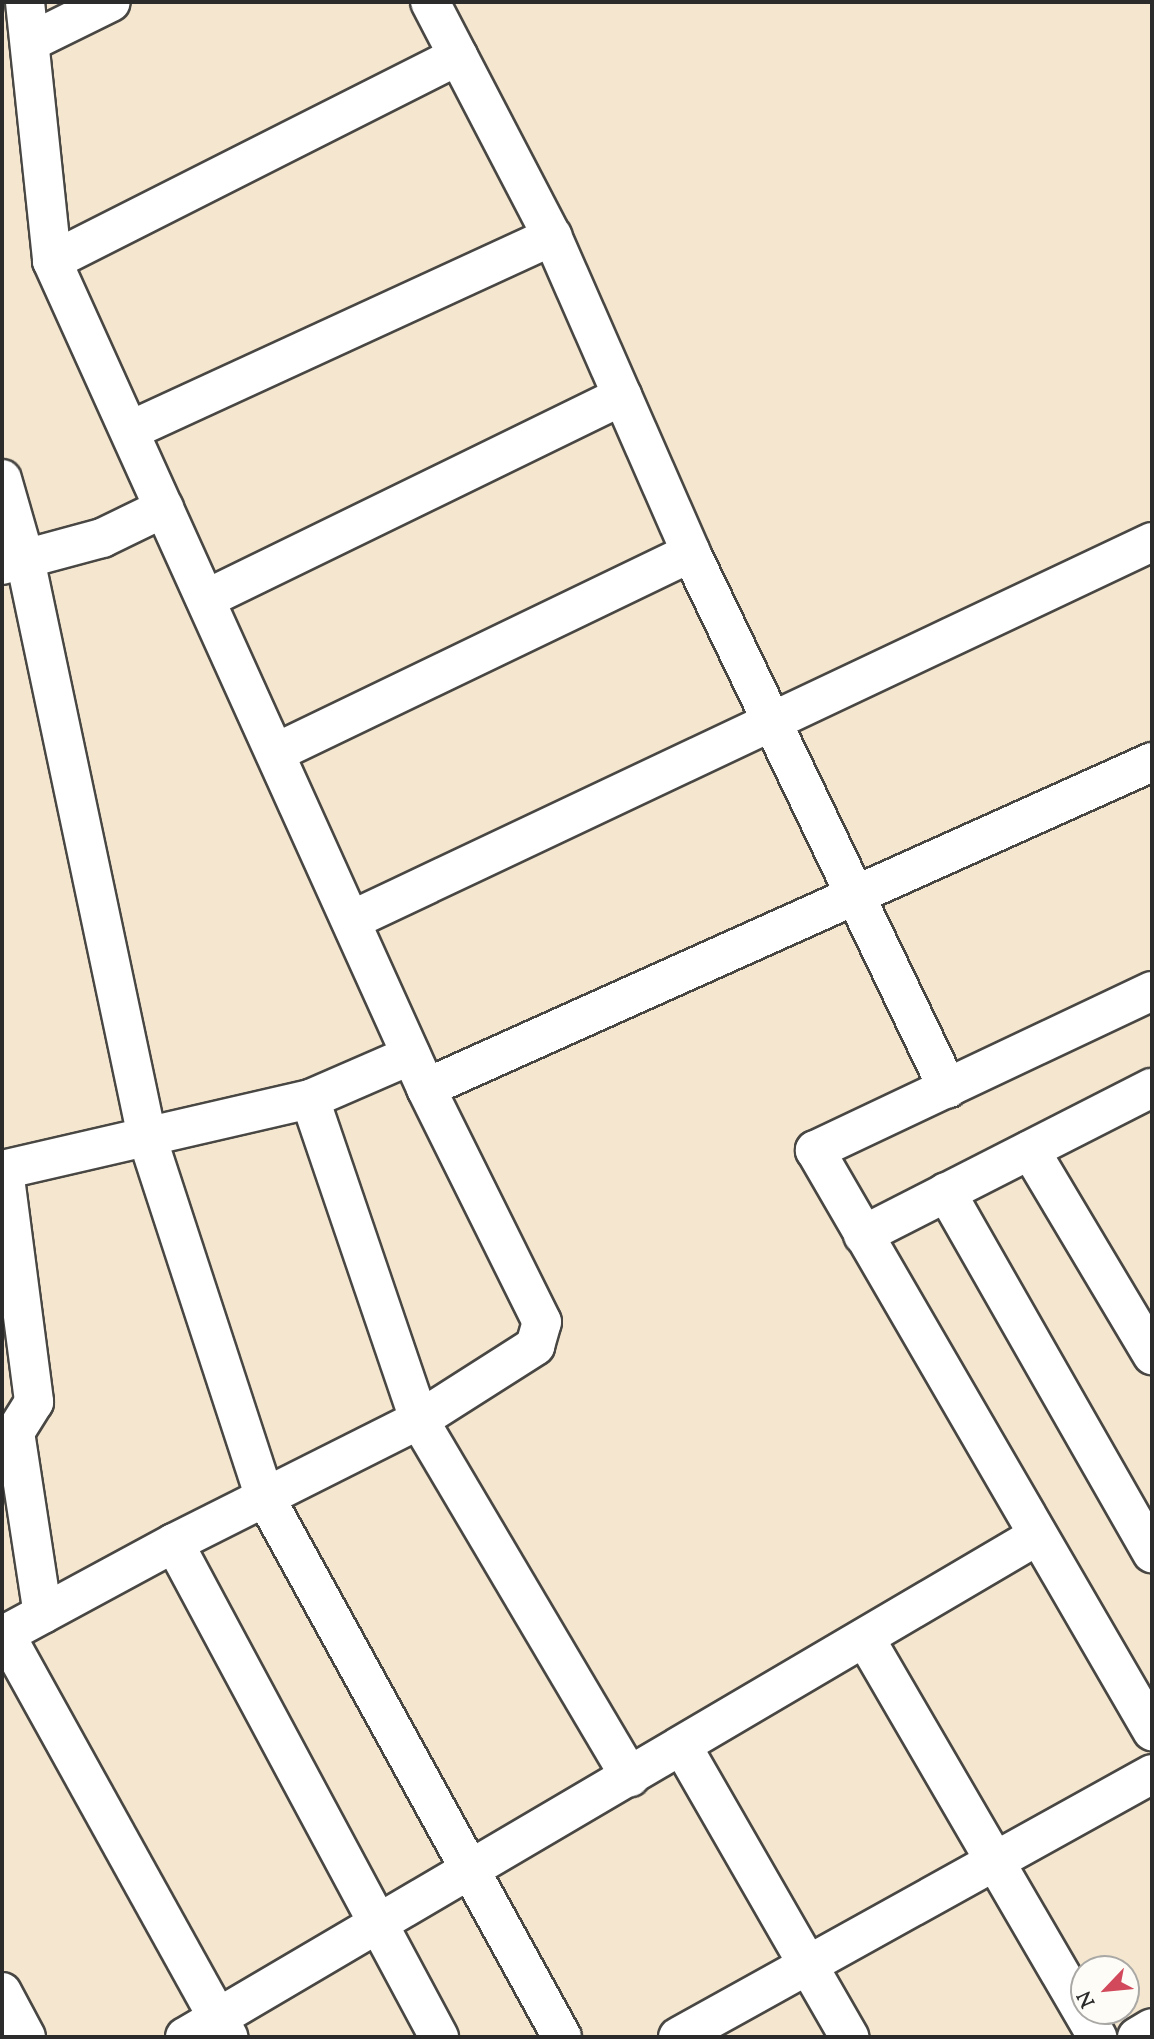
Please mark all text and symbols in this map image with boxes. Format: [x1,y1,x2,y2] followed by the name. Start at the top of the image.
[1070,1955,1140,2025] north arrow
[1072,1986,1103,2011] text: N

